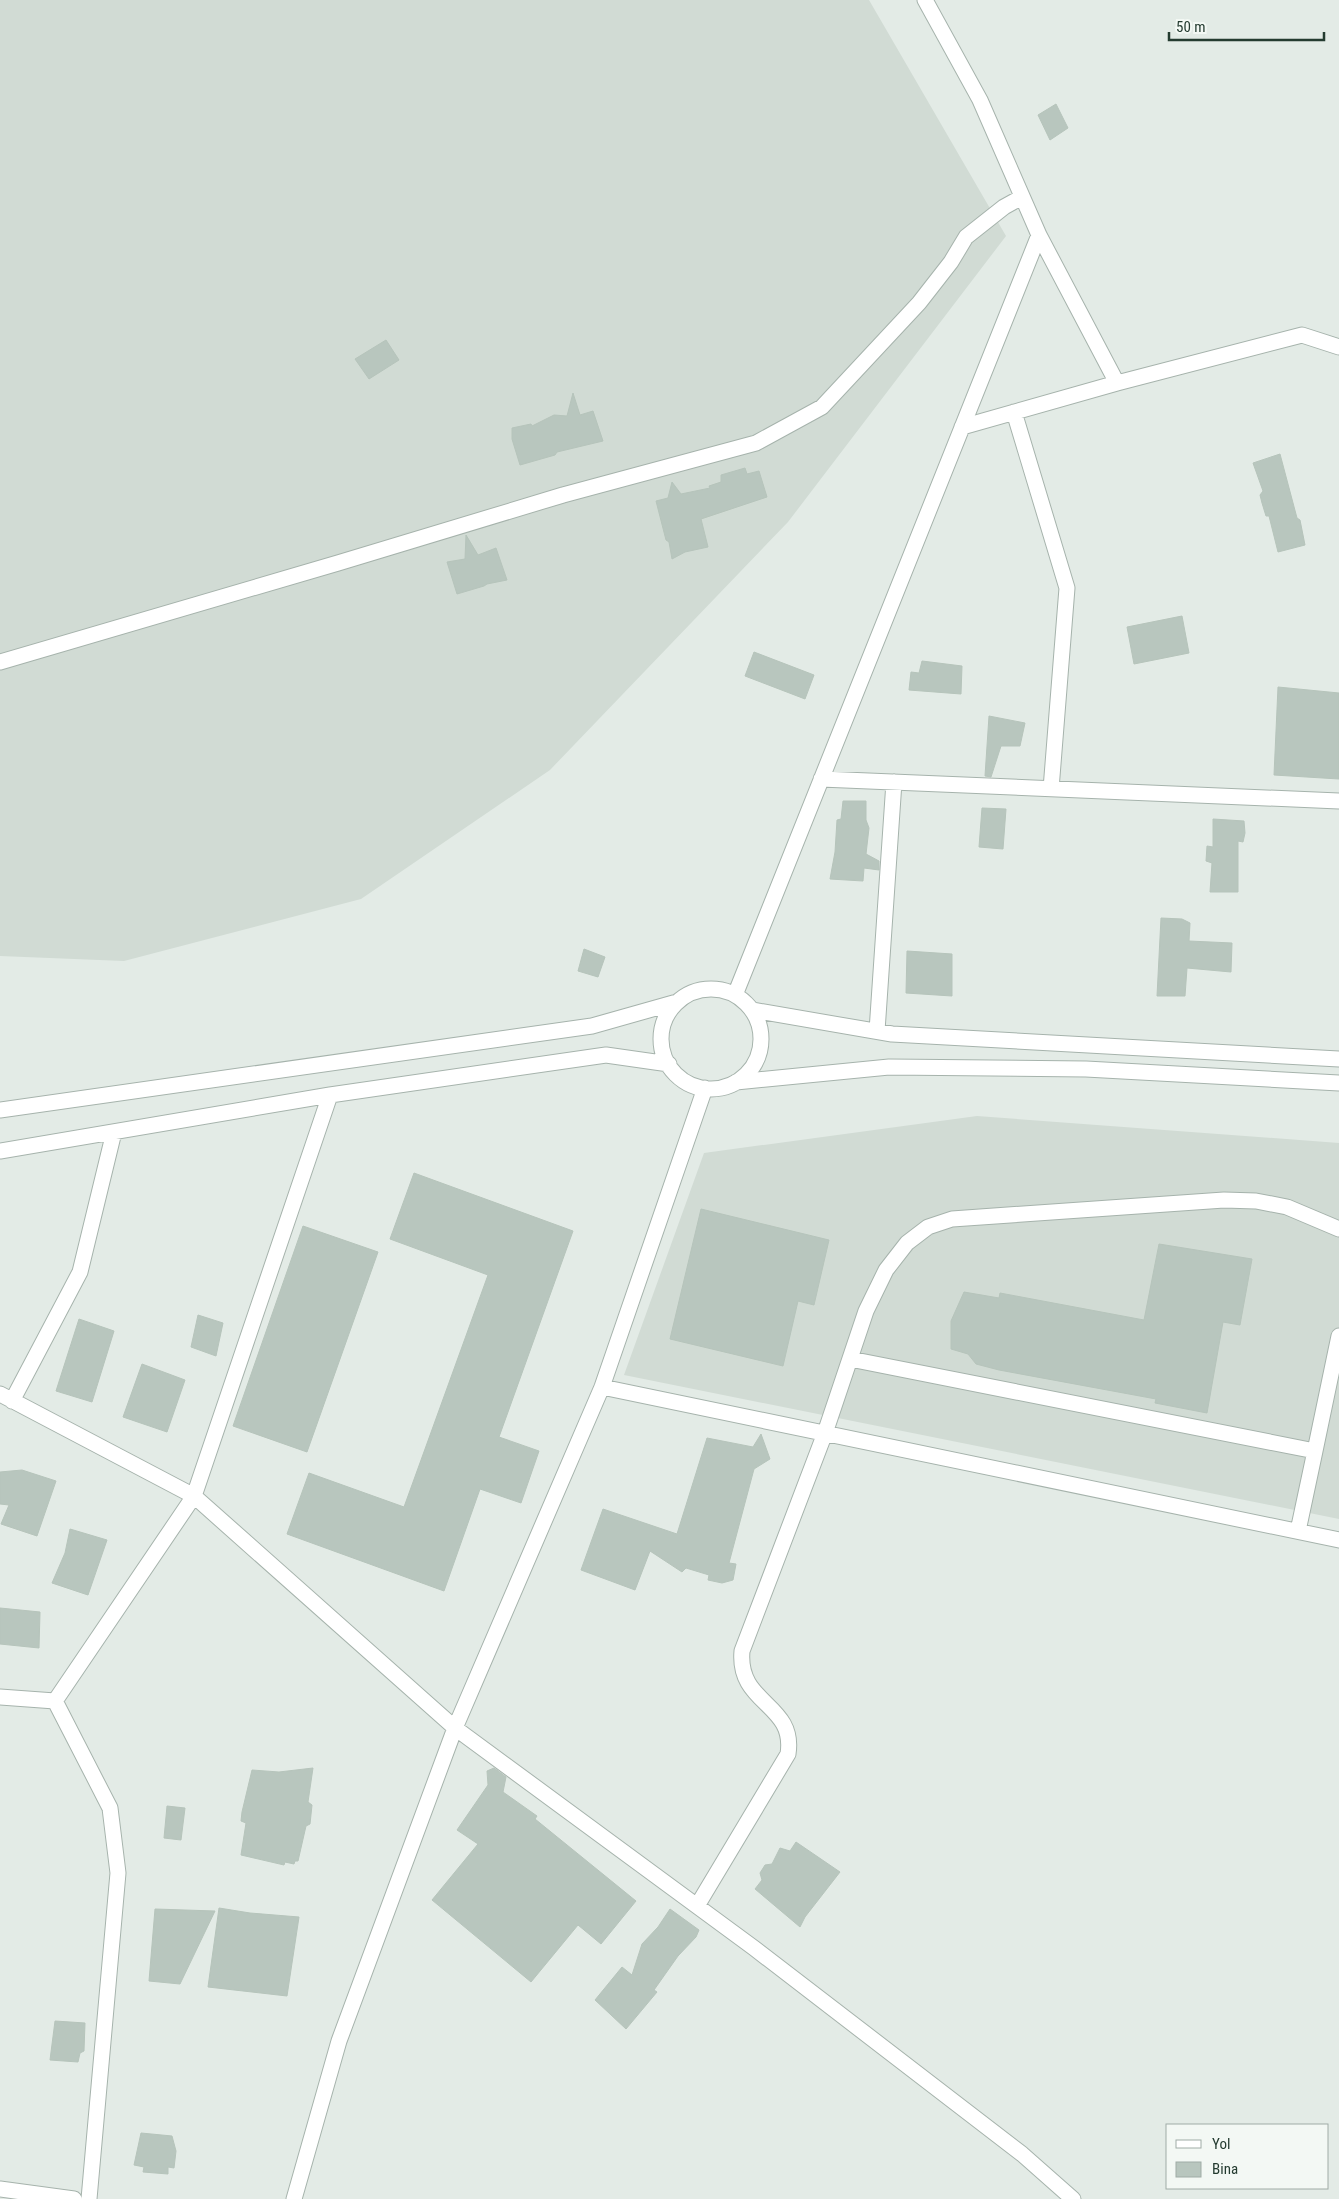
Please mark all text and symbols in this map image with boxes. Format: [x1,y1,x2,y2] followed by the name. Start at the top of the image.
[1169,10,1324,42] scale bar
[1176,18,1206,36] text: 50 m
[1166,2124,1329,2189] legend
[1212,2135,1230,2153] text: Yol
[1212,2160,1238,2178] text: Bina

